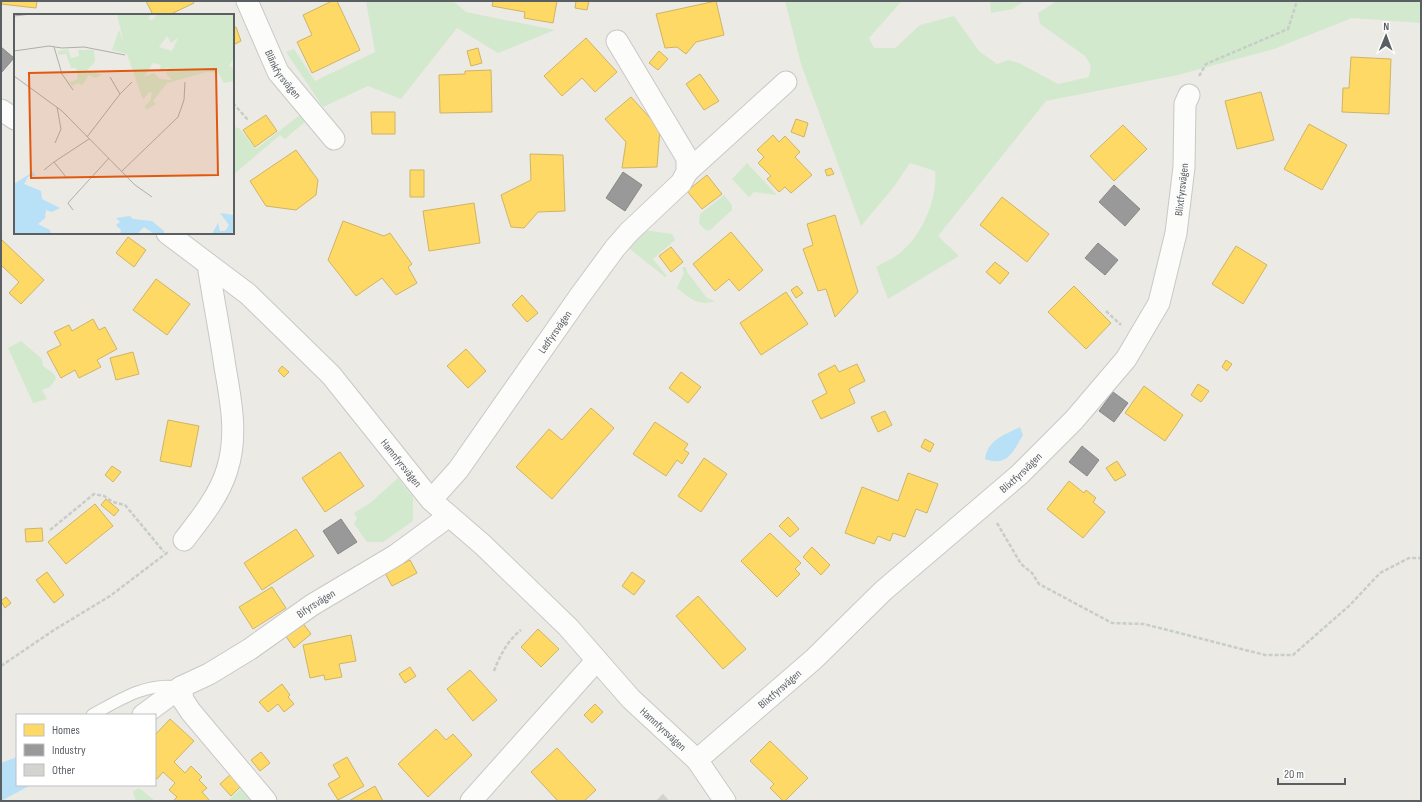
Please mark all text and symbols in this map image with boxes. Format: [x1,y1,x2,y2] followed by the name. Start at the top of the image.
[14,14,234,234] inset map
[1366,16,1406,56] north arrow
[1383,20,1389,33] text: N
[263,48,304,102] street label: Blänkfyrsvägen
[1172,163,1191,217] street label: Blixtfyrsvägen
[535,308,574,356] street label: Ledfyrsvägen
[378,436,425,490] street label: Hamnfyrsvägen
[997,449,1045,495] street label: Blixtfyrsvägen
[294,586,338,620] street label: Bifyrsvägen
[755,666,804,711] street label: Blixtfyrsvägen
[638,704,689,753] street label: Hamnfyrsvägen
[16,714,156,786] legend
[52,723,80,738] text: Homes
[52,743,86,758] text: Industry
[1278,760,1345,786] scale bar
[52,763,76,778] text: Other
[1284,767,1304,782] text: 20 m

